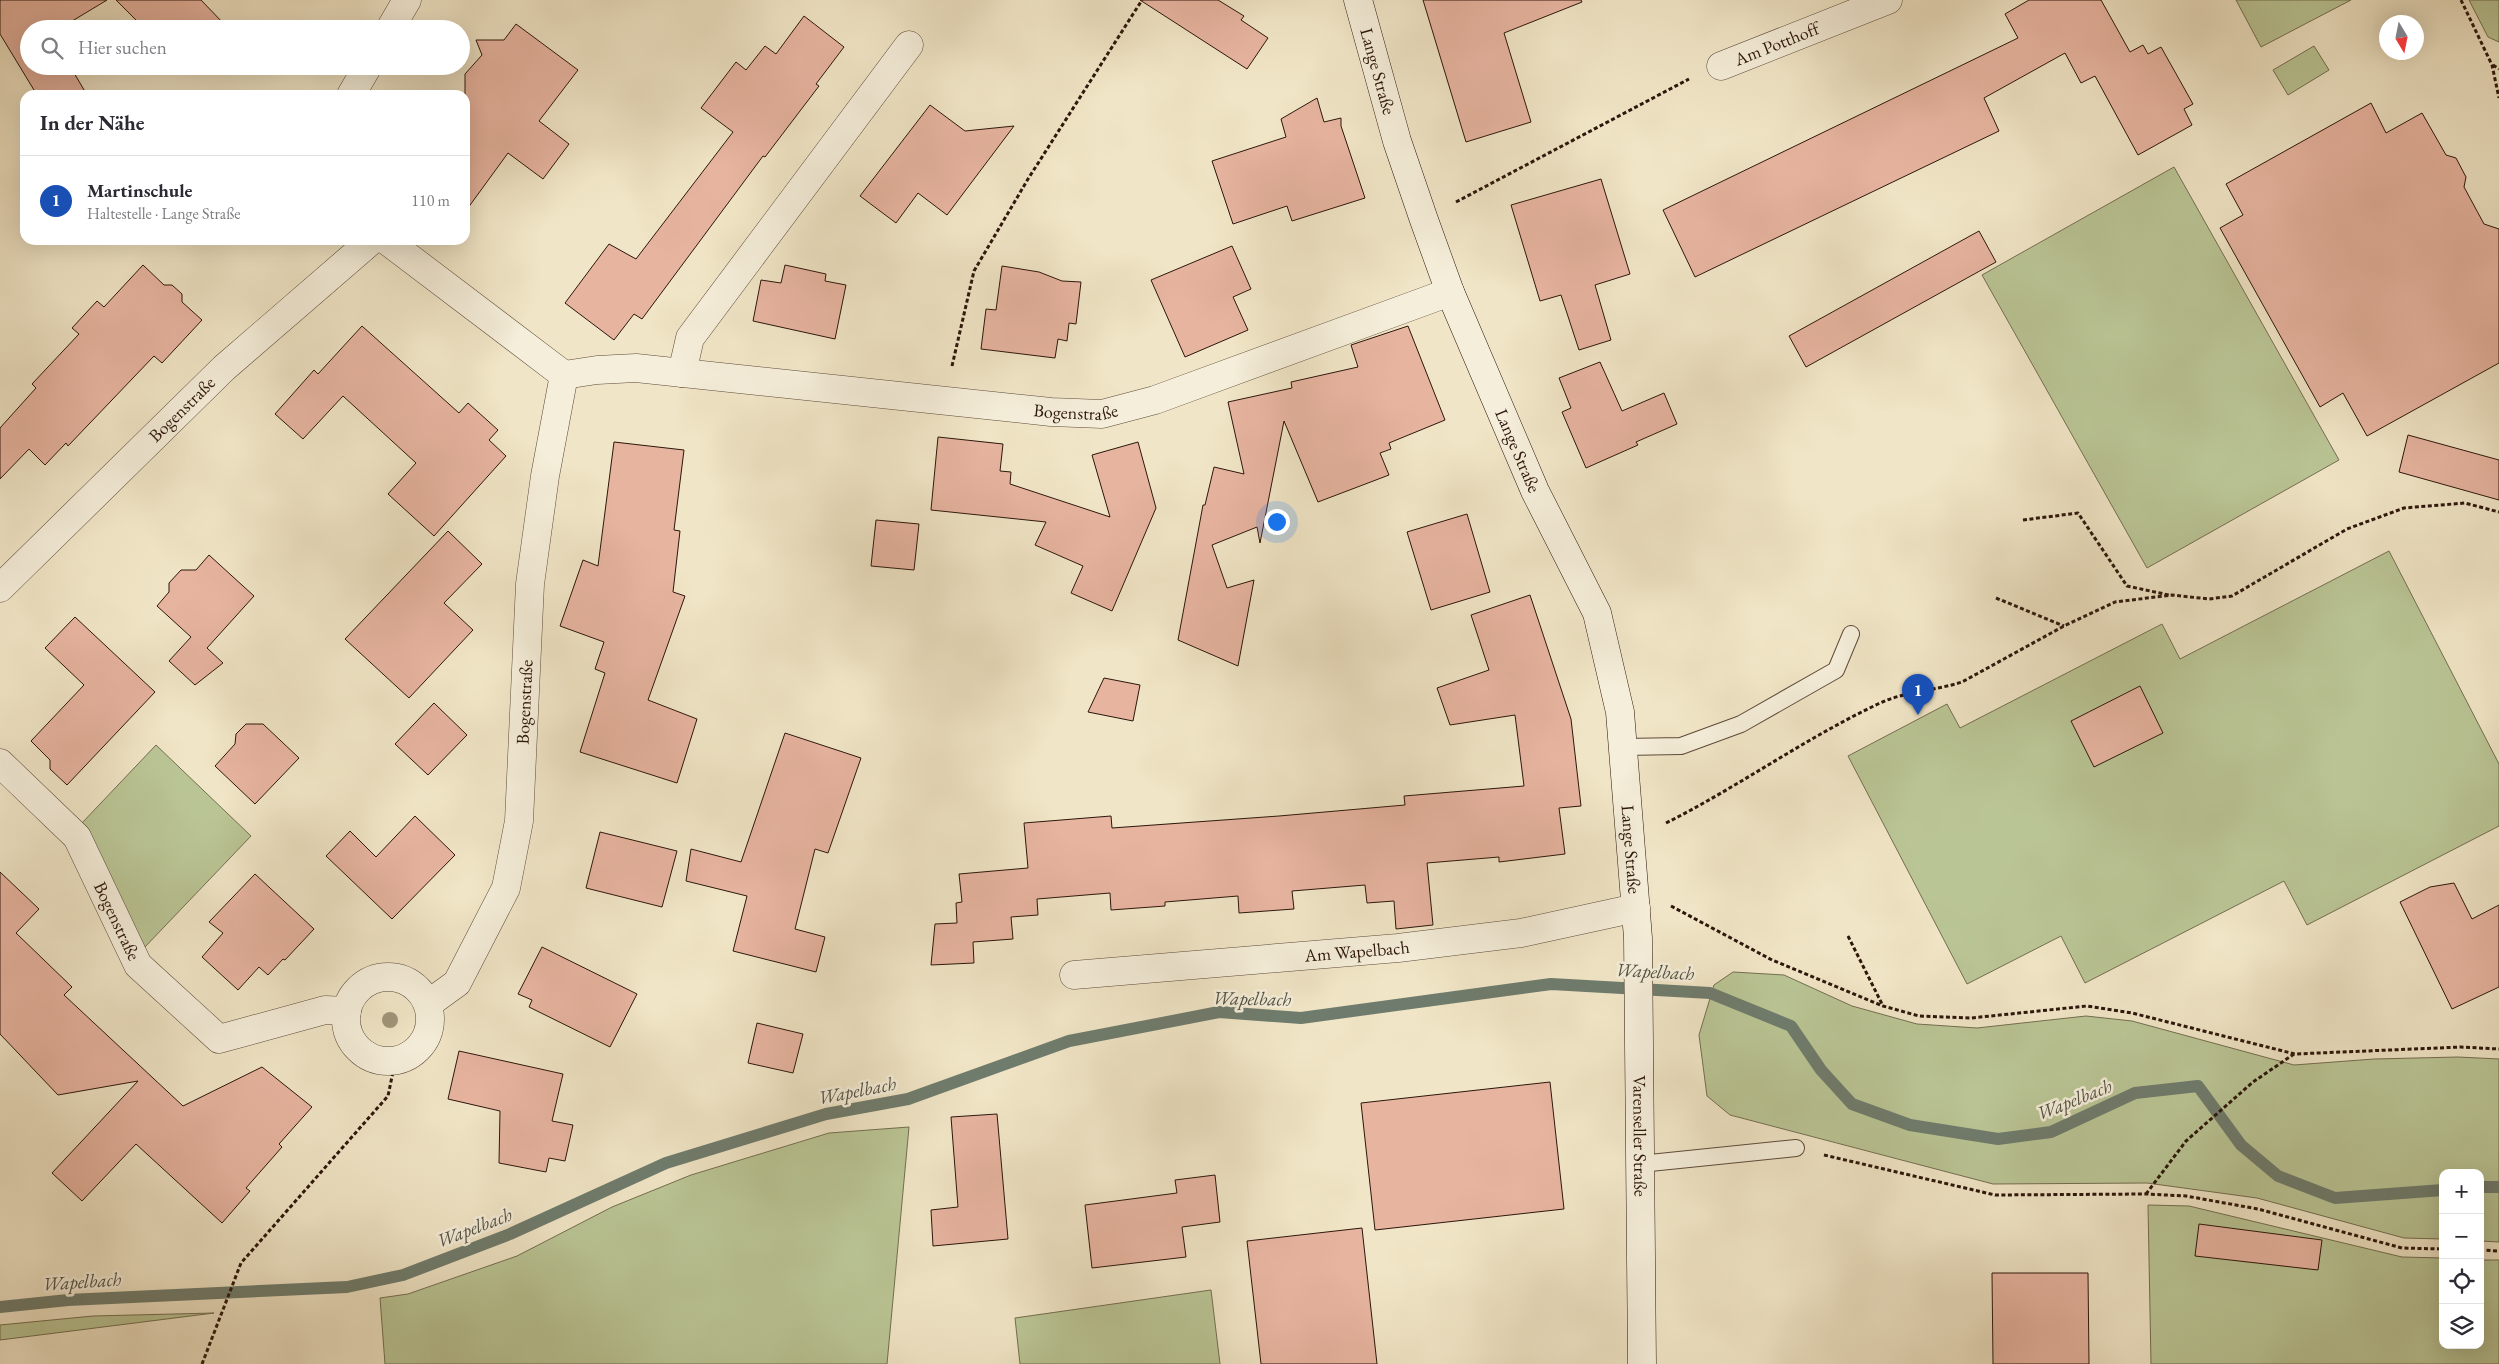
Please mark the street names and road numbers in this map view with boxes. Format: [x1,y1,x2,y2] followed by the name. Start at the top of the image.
[1730,16,1824,71] street label: Am Potthoff
[1355,25,1401,117] street label: Lange Straße
[143,371,220,447] street label: Bogenstraße
[1032,398,1120,425] street label: Bogenstraße
[1490,405,1546,496] street label: Lange Straße
[511,659,537,745] street label: Bogenstraße
[1616,804,1646,895] street label: Lange Straße
[89,878,146,964] street label: Bogenstraße
[1303,935,1411,967] street label: Am Wapelbach
[1628,1075,1652,1197] street label: Varenseller Straße

